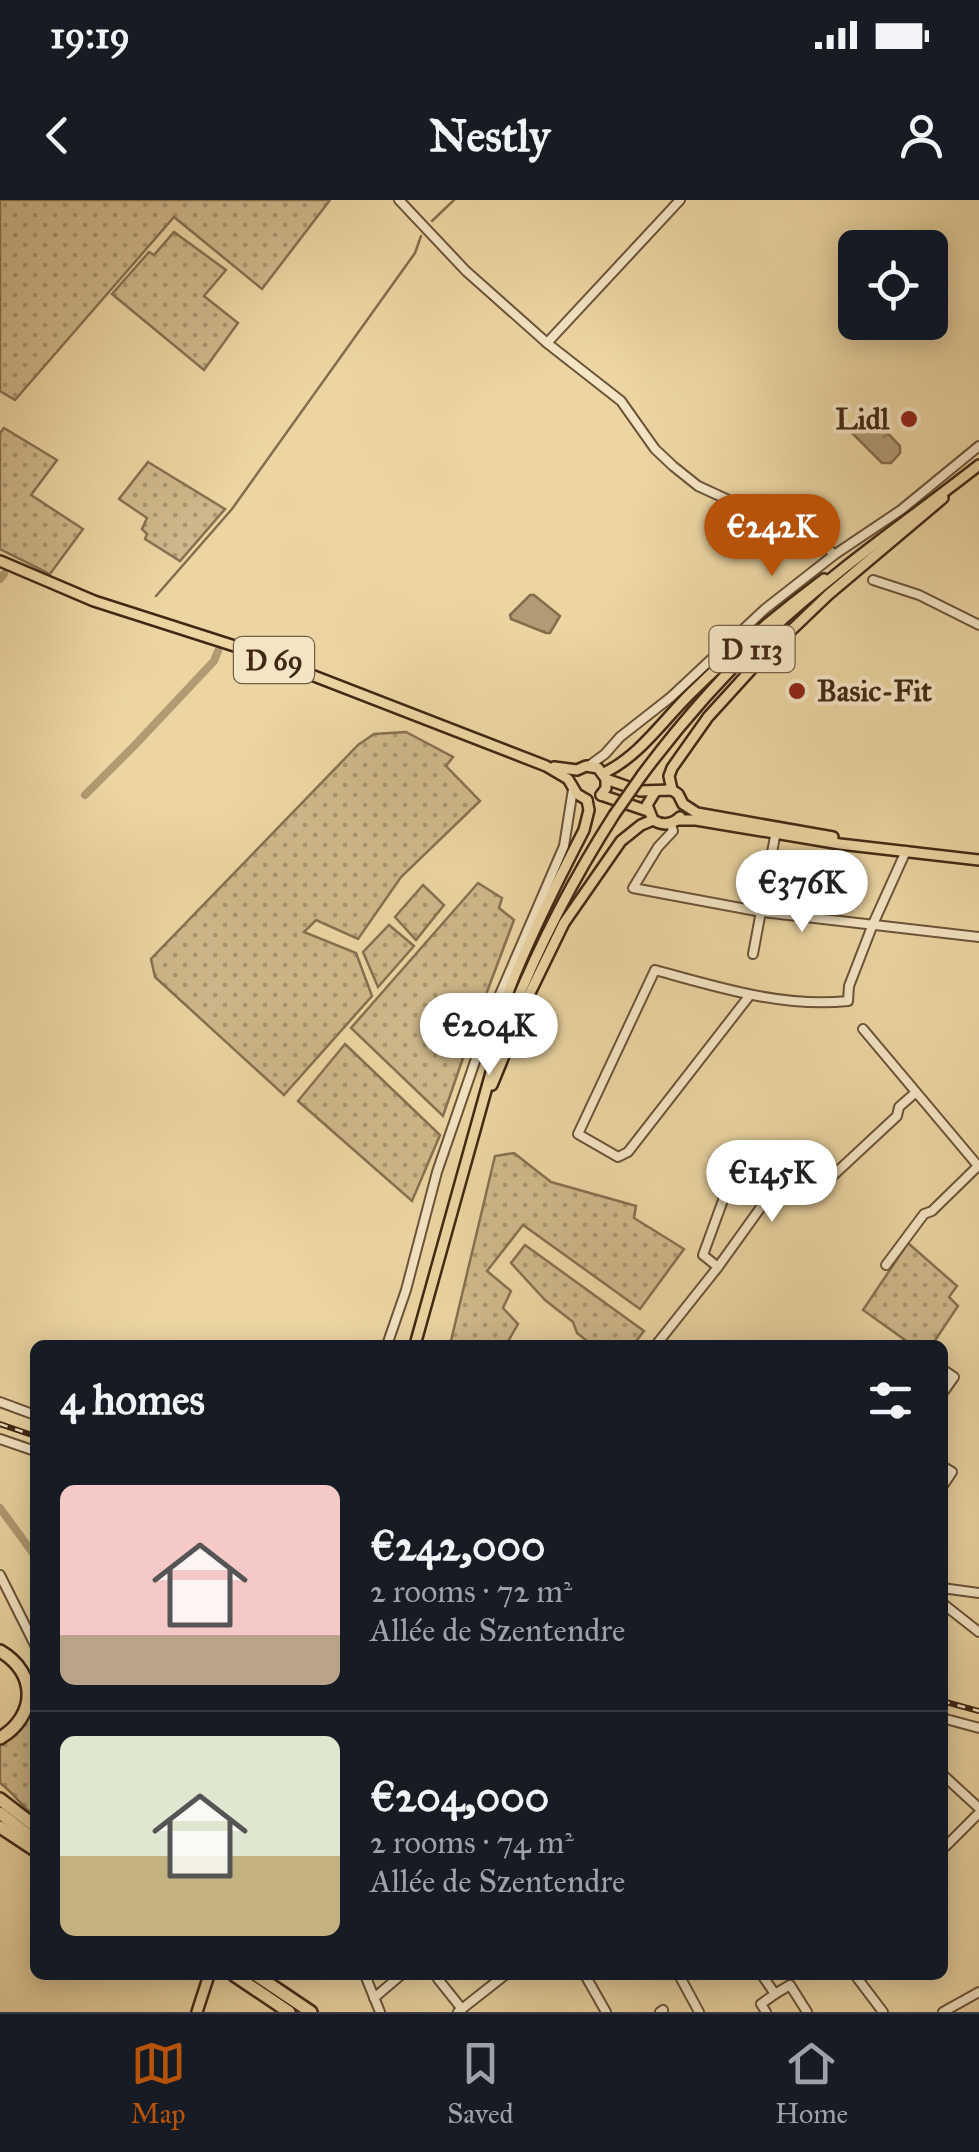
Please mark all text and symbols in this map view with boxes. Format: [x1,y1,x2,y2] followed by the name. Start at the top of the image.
[50,12,130,58] text: 19:19
[30,108,85,163] icon: back
[429,108,550,163] text: Nestly
[894,108,949,163] icon: person
[838,230,948,340] map controls
[838,230,948,340] button: locate
[836,401,890,437] place label: Lidl
[898,408,920,430] marker: Lidl
[702,494,842,579] pin: €242K
[726,507,818,546] text: €242K
[710,626,794,672] road number: D 113
[234,637,314,683] road number: D 69
[817,673,932,709] place label: Basic-Fit
[786,680,808,702] marker: Basic-Fit
[732,850,872,935] pin: €376K
[758,863,846,902] text: €376K
[419,993,559,1078] pin: €204K
[442,1006,536,1045] text: €204K
[702,1140,842,1225] pin: €145K
[728,1153,816,1192] text: €145K
[863,1373,918,1428] icon: filters
[60,1374,205,1426] text: 4 homes
[370,1520,545,1572] text: €242,000
[140,1525,260,1645] icon: home
[370,1572,572,1611] text: 2 rooms · 72 m²
[370,1611,625,1650] text: Allée de Szentendre
[370,1771,549,1823] text: €204,000
[140,1776,260,1896] icon: home
[370,1823,574,1862] text: 2 rooms · 74 m²
[370,1862,625,1901] text: Allée de Szentendre
[131,2036,186,2131] tab: Map
[447,2036,514,2131] tab: Saved
[775,2036,848,2131] tab: Home

